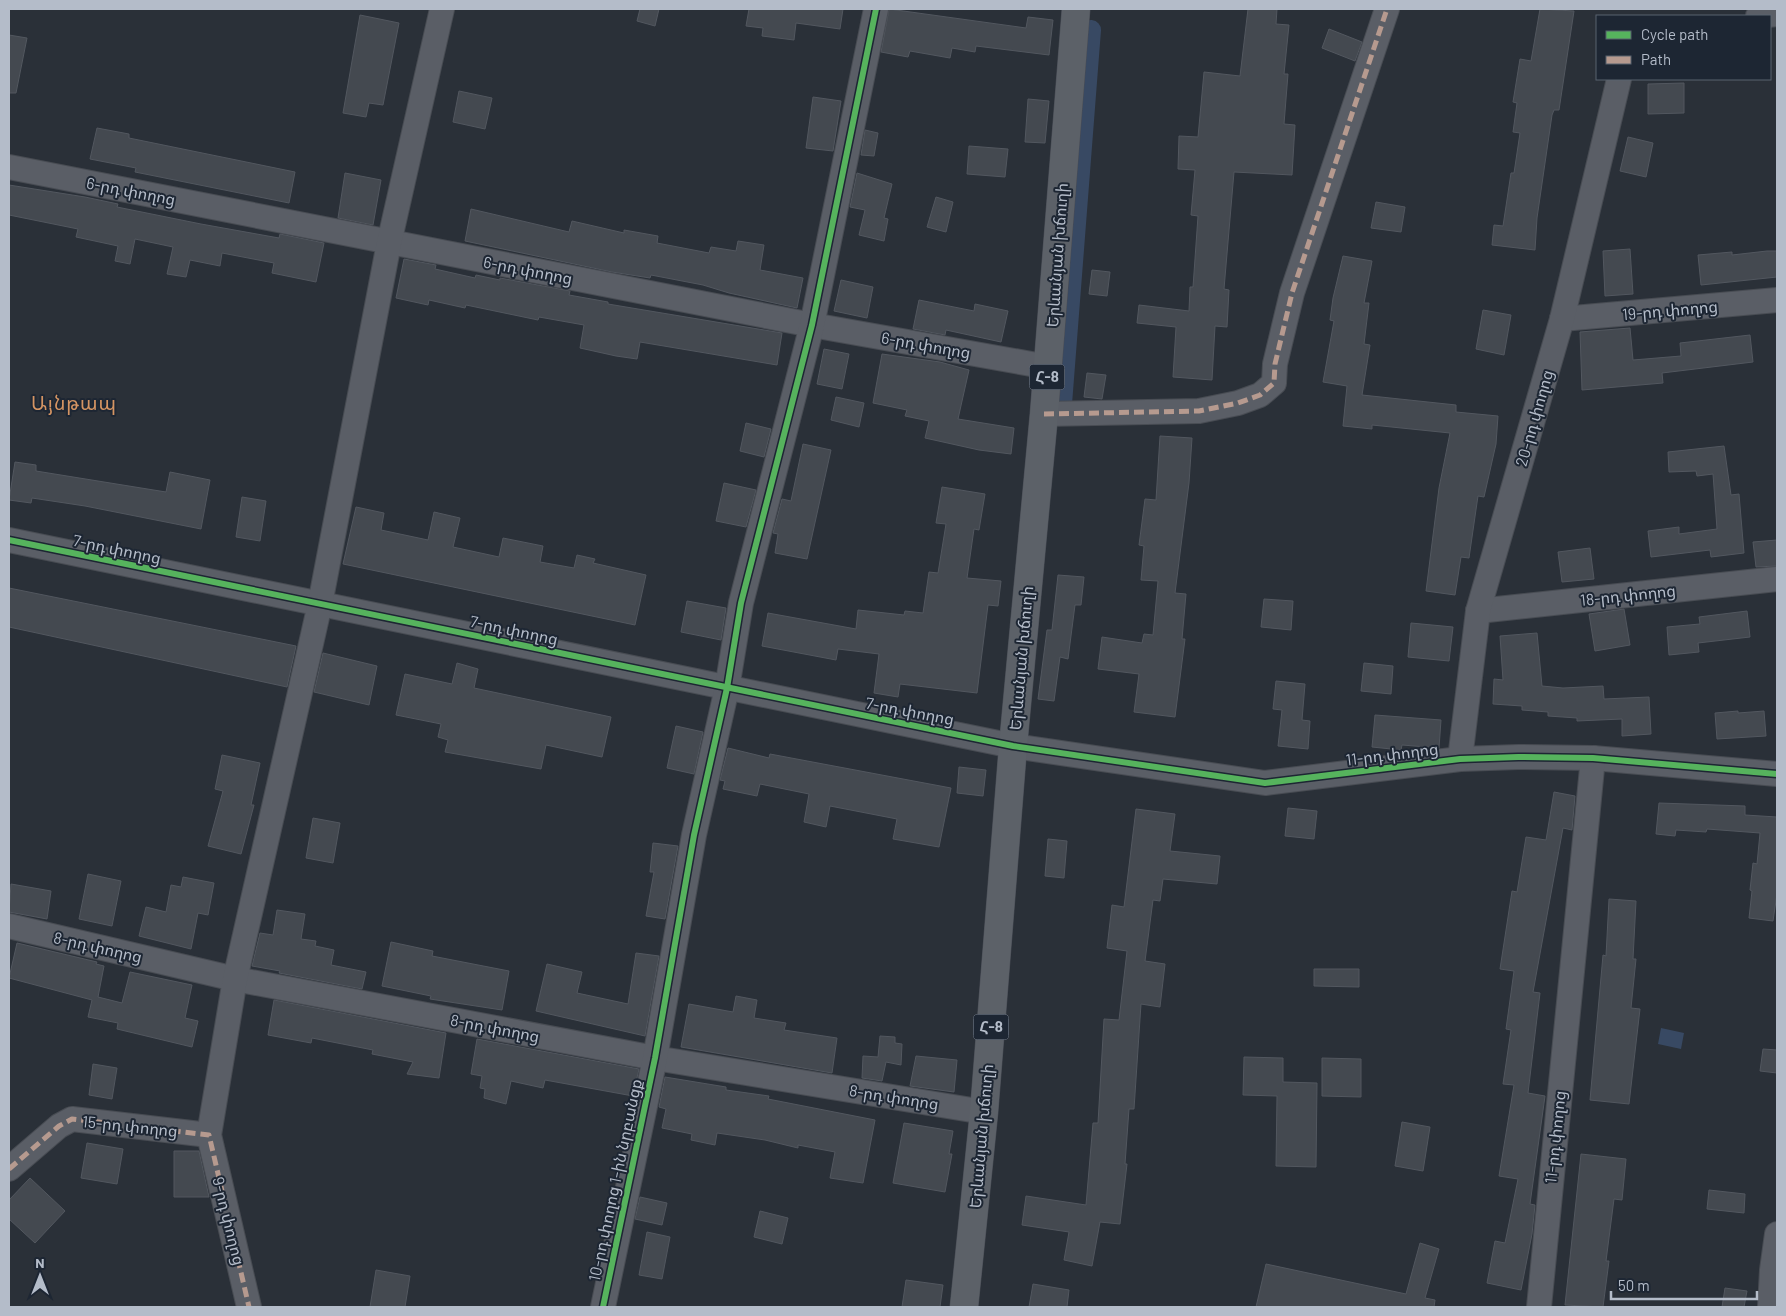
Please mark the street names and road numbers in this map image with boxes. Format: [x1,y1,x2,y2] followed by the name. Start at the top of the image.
[85,173,177,209] street label: 6-րդ փողոց
[1042,182,1072,328] street label: Երևանյան խճուղի
[482,252,574,288] street label: 6-րդ փողոց
[1621,296,1719,324] street label: 19-րդ փողոց
[880,327,972,363] street label: 6-րդ փողոց
[1030,364,1064,390] road number: Հ-8
[1511,367,1557,469] street label: 20-րդ փողոց
[71,530,163,568] street label: 7-րդ փողոց
[1579,580,1677,610] street label: 18-րդ փողոց
[1005,585,1037,731] street label: Երևանյան խճուղի
[468,611,560,649] street label: 7-րդ փողոց
[864,693,956,729] street label: 7-րդ փողոց
[1344,738,1440,770] street label: 11-րդ փողոց
[52,927,144,967] street label: 8-րդ փողոց
[449,1010,541,1046] street label: 8-րդ փողոց
[974,1014,1008,1040] road number: Հ-8
[965,1063,997,1209] street label: Երևանյան խճուղի
[584,1077,646,1283] street label: 10-րդ փողոց 1-ին նրբանցք
[848,1080,940,1114] street label: 8-րդ փողոց
[1540,1090,1570,1184] street label: 11-րդ փողոց
[81,1111,179,1141] street label: 15-րդ փողոց
[208,1175,250,1267] street label: 9-րդ փողոց

